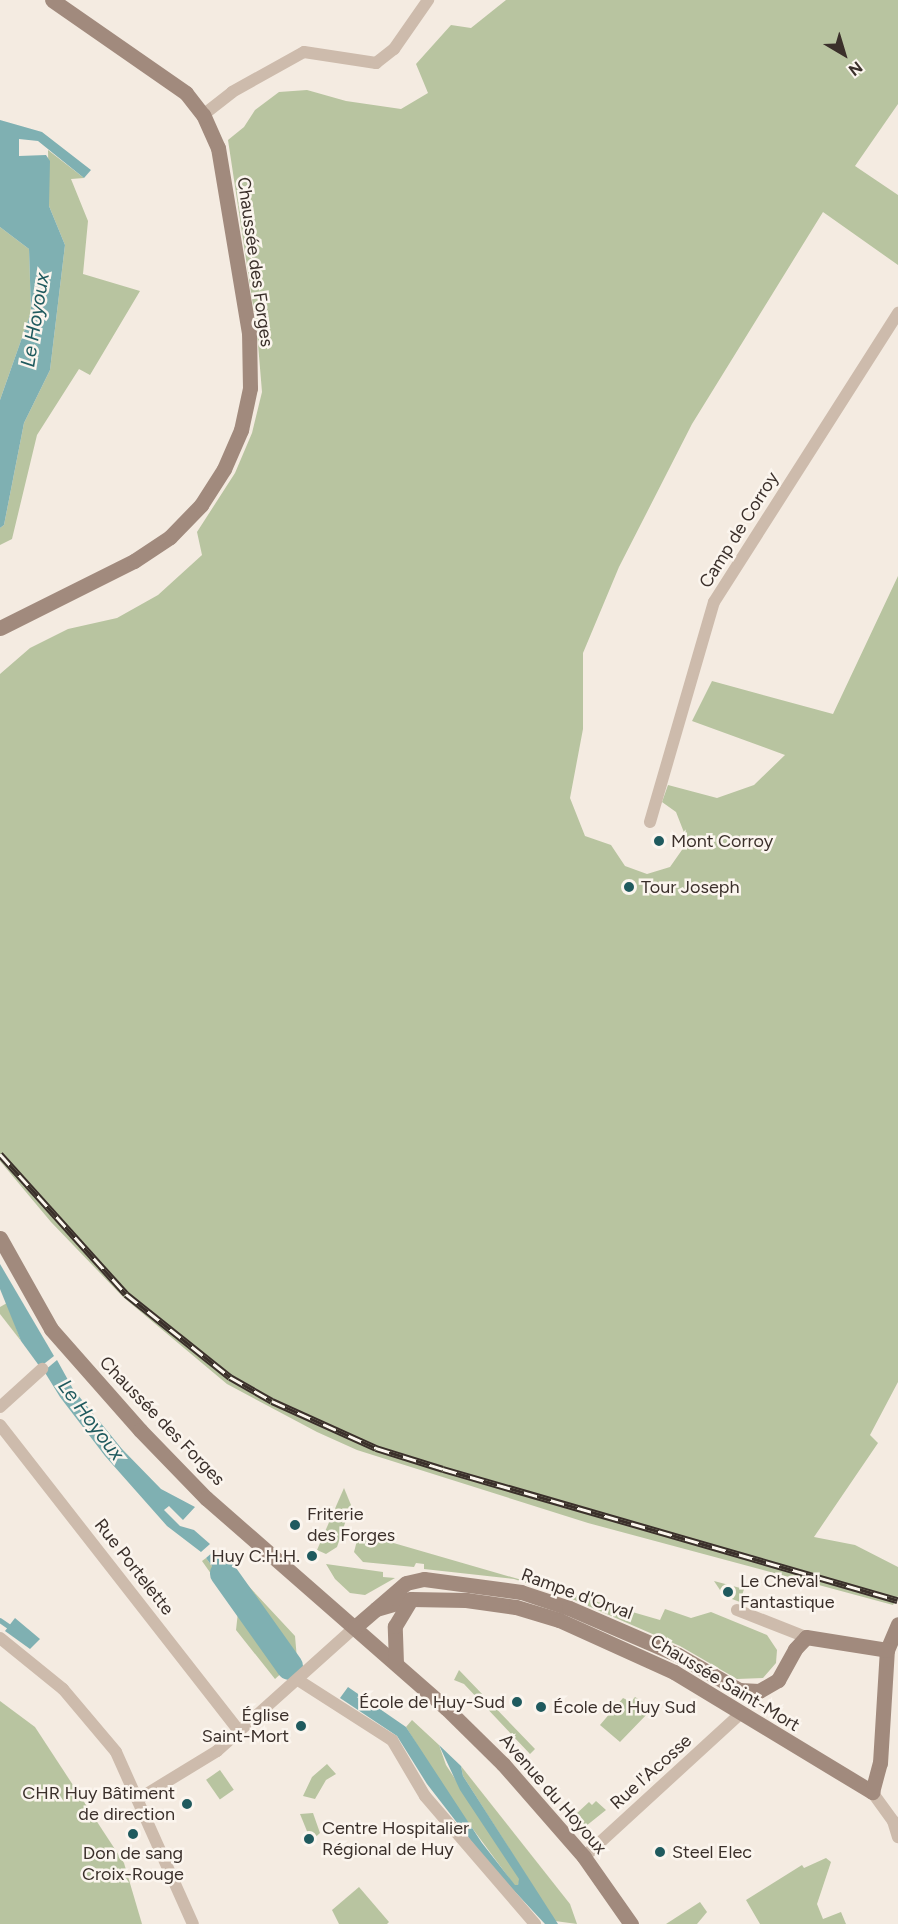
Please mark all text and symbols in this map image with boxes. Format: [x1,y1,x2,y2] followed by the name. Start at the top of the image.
[814,24,874,84] north arrow
[845,57,866,80] text: N
[232,176,278,348] street label: Chaussée des Forges
[16,271,54,369] water label: Le Hoyoux
[695,468,783,592] street label: Camp de Corroy
[671,830,773,852] place label: Mont Corroy
[652,834,666,848] marker: Mont Corroy
[641,876,739,898] place label: Tour Joseph
[622,880,636,894] marker: Tour Joseph
[95,1352,229,1490] street label: Chaussée des Forges
[53,1375,129,1465] water label: Le Hoyoux
[307,1504,395,1546] place label: Friterie des Forges
[90,1515,178,1619] street label: Rue Portelette
[288,1518,302,1532] marker: Friterie des Forges
[211,1545,300,1567] place label: Huy C.H.H.
[305,1549,319,1563] marker: Huy C.H.H.
[518,1564,636,1624] street label: Rampe d'Orval
[740,1571,834,1614] place label: Le Cheval Fantastique
[721,1585,735,1599] marker: Le Cheval Fantastique
[646,1630,804,1736] street label: Chaussée Saint-Mort
[359,1691,505,1713] place label: École de Huy-Sud
[510,1695,524,1709] marker: École de Huy-Sud
[553,1696,696,1718] place label: École de Huy Sud
[534,1700,548,1714] marker: École de Huy Sud
[202,1705,289,1748] place label: Église Saint-Mort
[294,1719,308,1733] marker: Église Saint-Mort
[495,1729,611,1859] street label: Avenue du Hoyoux
[606,1730,696,1814] street label: Rue l'Acosse
[22,1783,175,1826] place label: CHR Huy Bâtiment de direction
[180,1797,194,1811] marker: CHR Huy Bâtiment de direction
[322,1818,469,1860] place label: Centre Hospitalier Régional de Huy
[126,1827,140,1841] marker: Don de sang Croix-Rouge
[300,1830,318,1848] marker: Centre Hospitalier Régional de Huy
[672,1841,752,1863] place label: Steel Elec
[82,1843,184,1886] place label: Don de sang Croix-Rouge
[653,1845,667,1859] marker: Steel Elec

